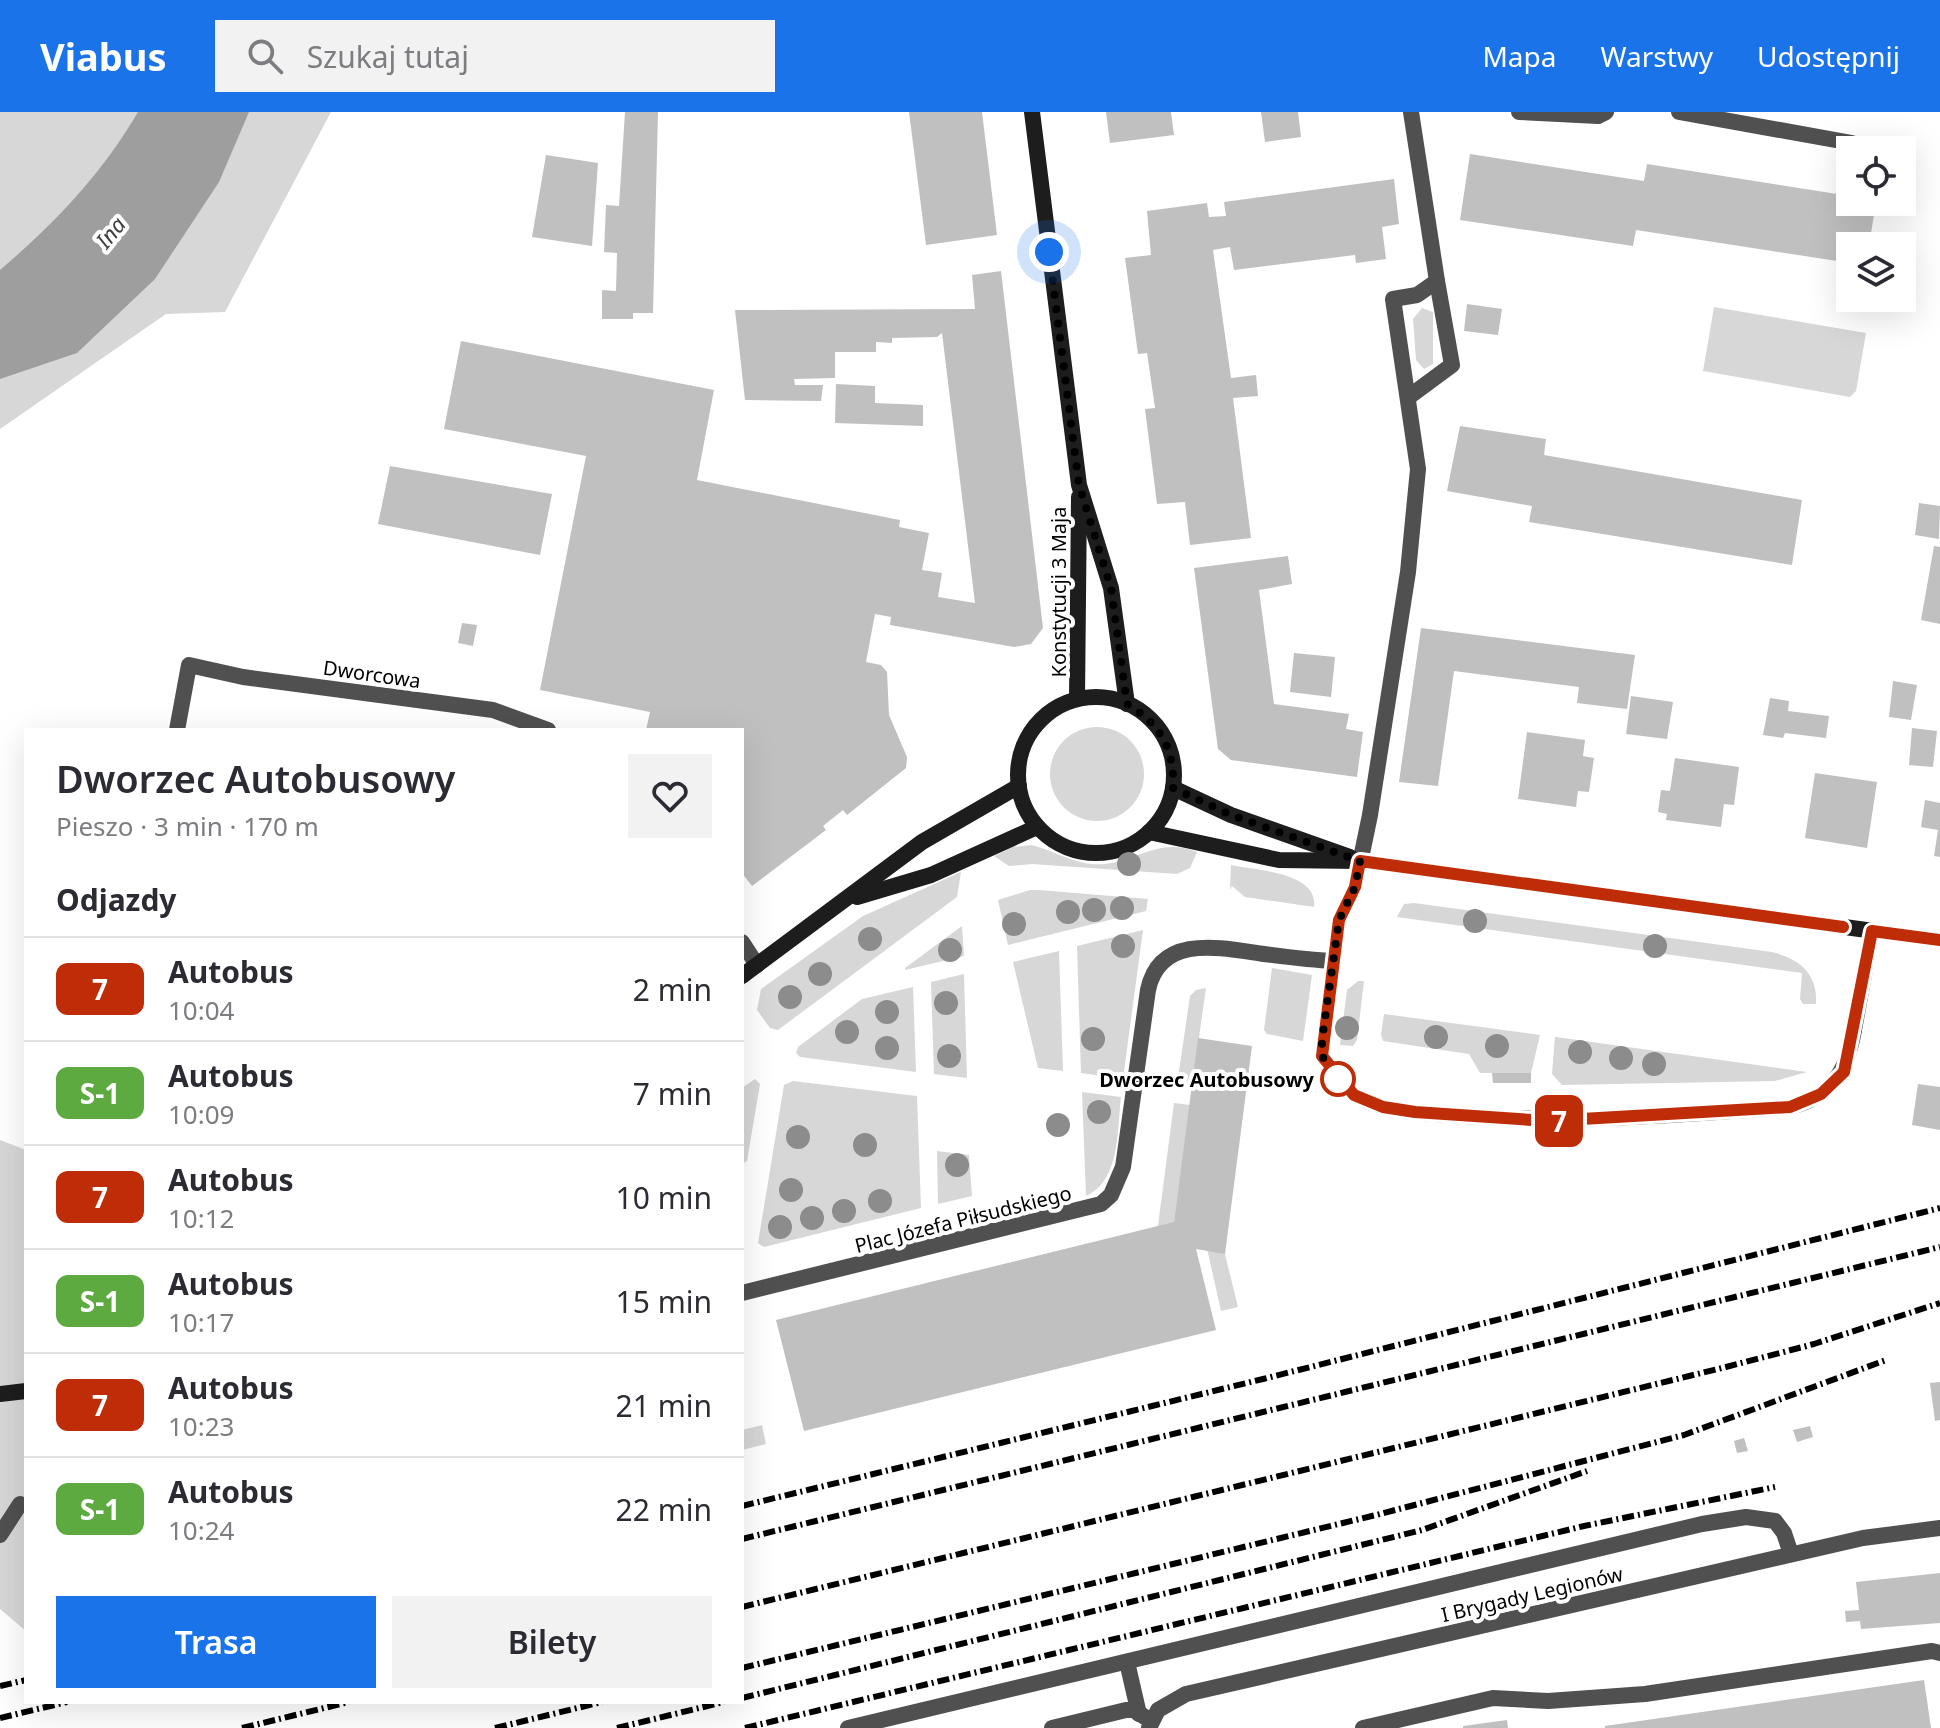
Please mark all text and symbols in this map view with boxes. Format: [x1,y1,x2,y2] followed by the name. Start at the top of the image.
[215,20,775,92] search box
[40,30,167,82] text: Viabus
[243,34,287,78] icon: search
[307,36,469,77] text: Szukaj tutaj
[1482,37,1557,75] text: Mapa
[1601,37,1713,75] text: Warstwy
[1757,37,1900,75] text: Udostępnij
[1836,136,1916,312] map controls
[1836,136,1916,216] button: locate
[88,210,132,255] water label: Ina
[1029,232,1069,272] your location
[1836,232,1916,312] button: layers
[1045,507,1072,677] street label: Konstytucji 3 Maja
[321,654,423,694] street label: Dworcowa
[56,752,455,804] text: Dworzec Autobusowy
[628,754,712,838] button: heart
[56,808,319,844] text: Pieszo · 3 min · 170 m
[56,879,176,920] text: Odjazdy
[168,951,294,992] text: Autobus
[633,969,712,1010] text: 2 min
[92,970,108,1008] text: 7
[168,992,234,1028] text: 10:04
[168,1055,294,1096] text: Autobus
[1321,1062,1355,1096] marker: Dworzec Autobusowy
[1099,1066,1315,1093] place label: Dworzec Autobusowy
[633,1073,712,1114] text: 7 min
[80,1074,120,1112] text: S-1
[1533,1095,1585,1147] line badge: 7
[168,1096,234,1132] text: 10:09
[1551,1102,1567,1140] text: 7
[168,1159,294,1200] text: Autobus
[616,1177,712,1218] text: 10 min
[92,1178,108,1216] text: 7
[852,1179,1074,1259] street label: Plac Józefa Piłsudskiego
[168,1200,234,1236] text: 10:12
[168,1263,294,1304] text: Autobus
[616,1281,712,1322] text: 15 min
[80,1282,120,1320] text: S-1
[168,1304,234,1340] text: 10:17
[168,1367,294,1408] text: Autobus
[616,1385,712,1426] text: 21 min
[92,1386,108,1424] text: 7
[168,1408,234,1444] text: 10:23
[168,1471,294,1512] text: Autobus
[616,1489,712,1530] text: 22 min
[80,1490,120,1528] text: S-1
[168,1512,234,1548] text: 10:24
[1438,1560,1626,1628] street label: I Brygady Legionów
[56,1596,376,1688] button: Trasa
[392,1596,712,1688] button: Bilety

